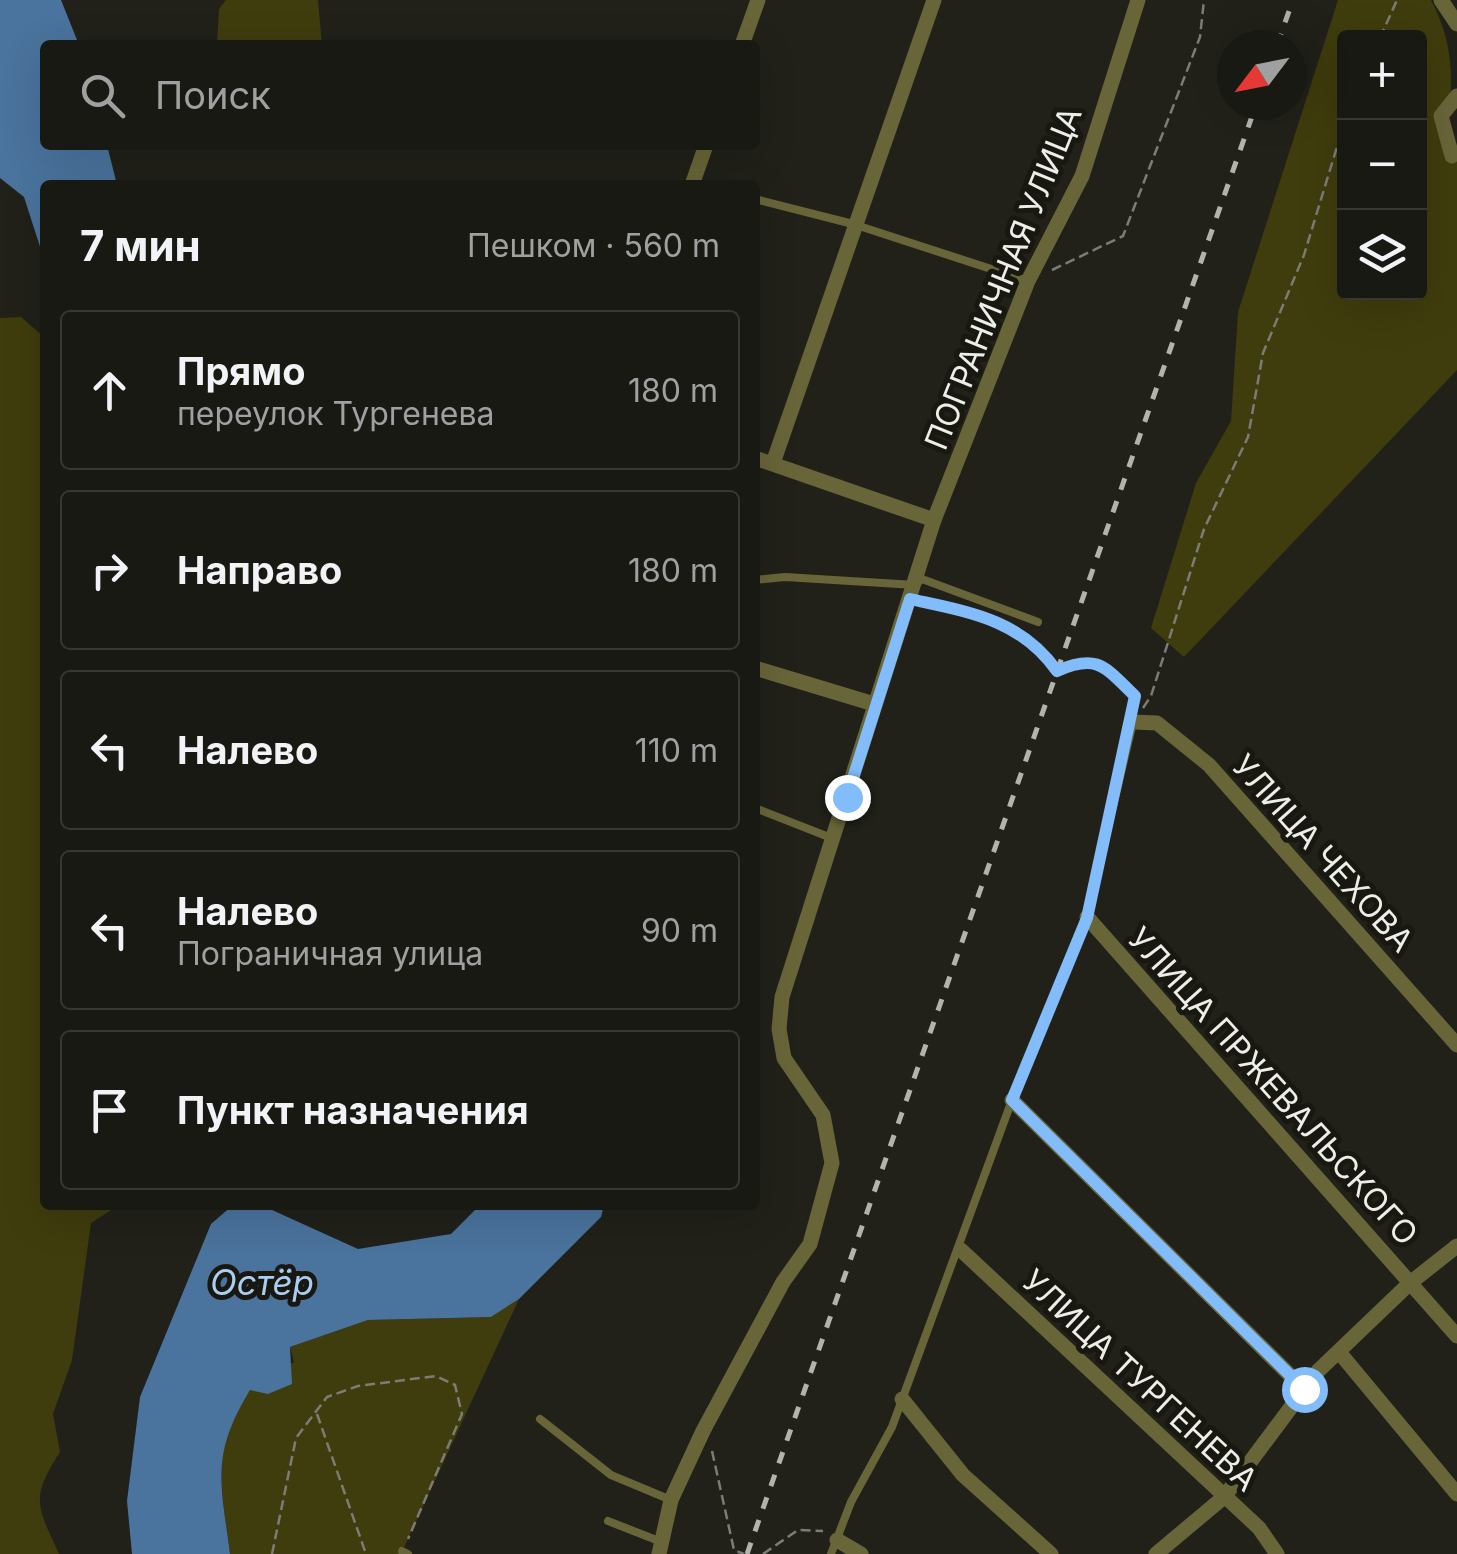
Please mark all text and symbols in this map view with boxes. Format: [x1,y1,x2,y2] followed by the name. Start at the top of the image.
[1217,30,1307,120] north arrow
[1337,30,1427,300] map controls
[1337,30,1427,120] button: +
[40,40,760,150] search box
[75,68,130,123] icon: search
[155,72,271,118] text: Поиск
[916,101,1090,455] street label: ПОГРАНИЧНАЯ УЛИЦА
[1337,120,1427,210] button: −
[1337,210,1427,300] button: layers
[80,220,201,271] text: 7 мин
[467,226,720,265] text: Пешком · 560 m
[177,348,305,394] text: Прямо
[82,363,137,418] icon: ahead
[628,371,718,410] text: 180 m
[177,394,495,433] text: переулок Тургенева
[82,543,137,598] icon: right
[177,547,342,593] text: Направо
[628,551,718,590] text: 180 m
[82,723,137,778] icon: left
[177,727,318,773] text: Налево
[635,731,718,770] text: 110 m
[1224,746,1422,960] street label: УЛИЦА ЧЕХОВА
[825,775,871,821] route end
[177,888,318,934] text: Налево
[82,903,137,958] icon: left
[641,911,718,950] text: 90 m
[1120,919,1426,1253] street label: УЛИЦА ПРЖЕВАЛЬСКОГО
[177,934,483,973] text: Пограничная улица
[82,1083,137,1138] icon: arrive
[177,1087,529,1133] text: Пункт назначения
[210,1261,314,1303] water label: Остёр
[1014,1261,1266,1499] street label: УЛИЦА ТУРГЕНЕВА
[1282,1367,1328,1413] route start

